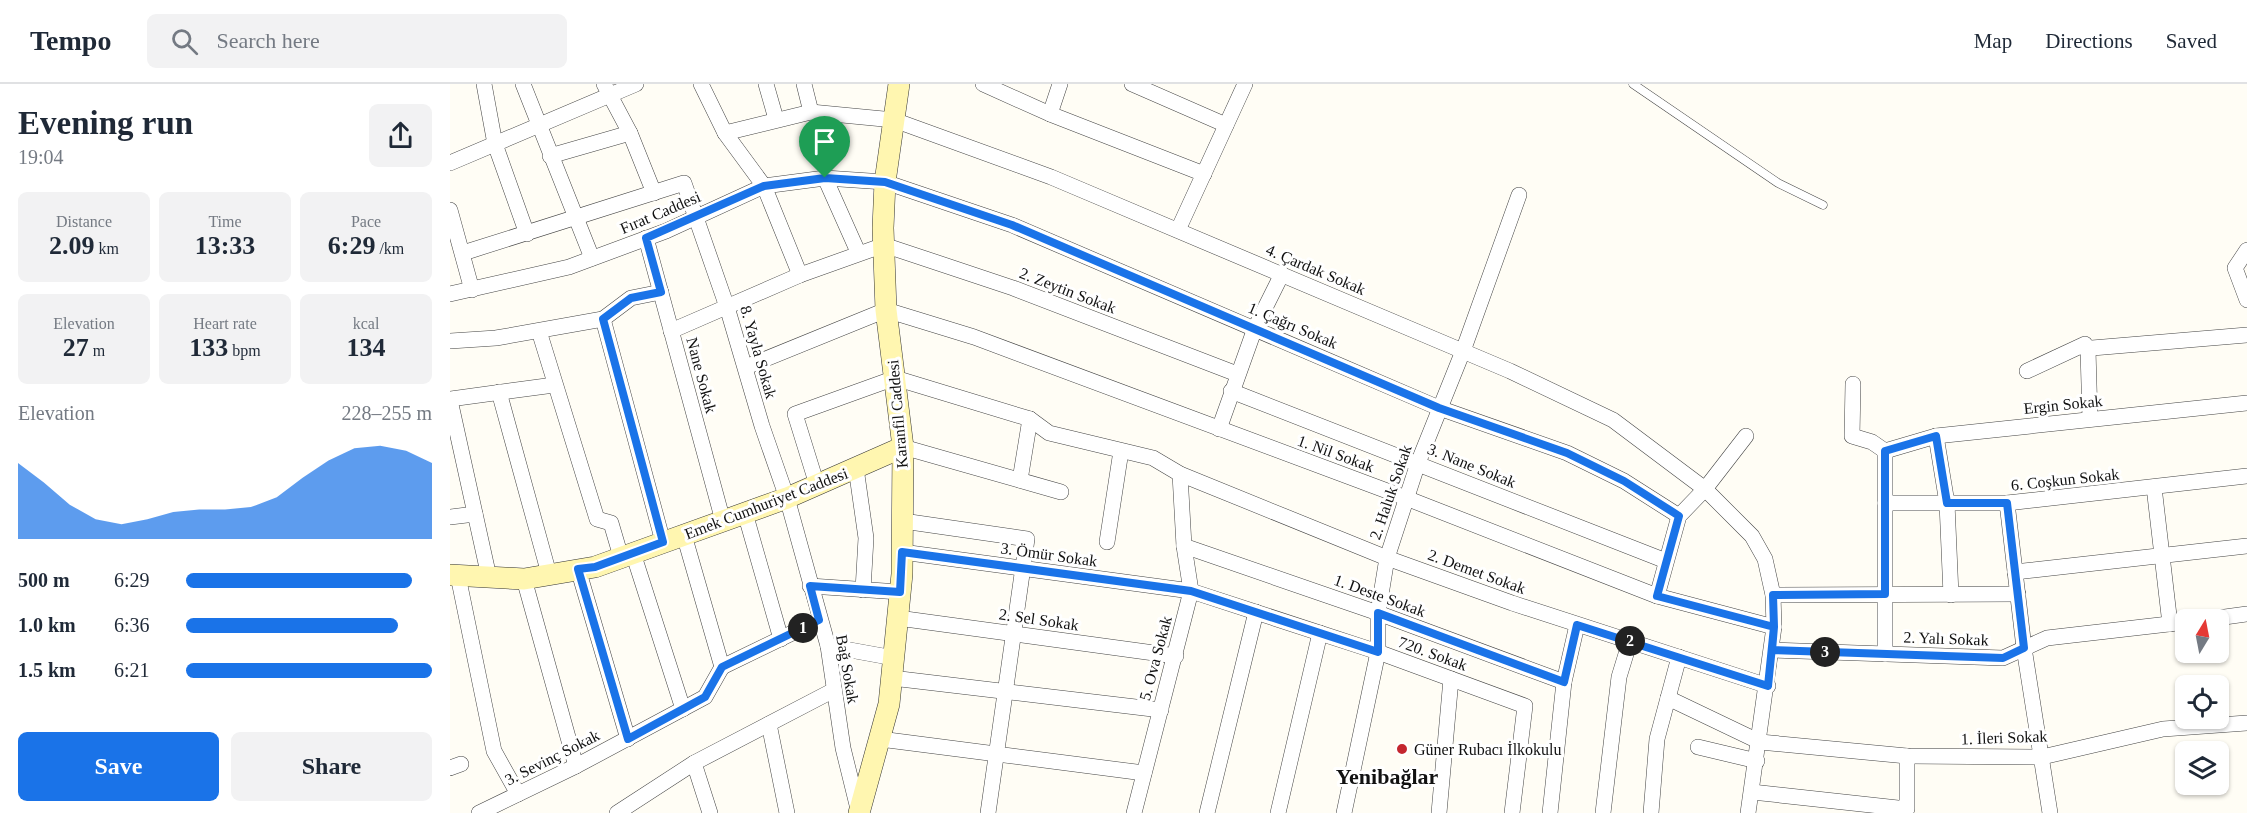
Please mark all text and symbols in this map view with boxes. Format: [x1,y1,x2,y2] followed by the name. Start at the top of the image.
[147,14,567,68] search box
[30,25,111,56] text: Tempo
[168,25,201,58] icon: search
[216,28,320,53] text: Search here
[1974,29,2012,53] text: Map
[2045,29,2133,53] text: Directions
[2166,29,2217,53] text: Saved
[369,104,432,167] button: share
[18,105,193,141] text: Evening run
[799,116,850,178] pin
[808,125,841,158] icon: arrive
[18,146,64,168] text: 19:04
[617,188,704,237] street label: Fırat Caddesi
[56,213,112,230] text: Distance
[208,213,242,230] text: Time
[351,213,381,230] text: Pace
[49,231,95,260] text: 2.09
[195,231,255,260] text: 13:33
[328,231,375,260] text: 6:29
[95,240,119,257] text: km
[375,240,404,257] text: /km
[1263,241,1368,299] street label: 4. Çardak Sokak
[1017,264,1118,318] street label: 2. Zeytin Sokak
[1245,299,1340,353] street label: 1. Çağrı Sokak
[736,304,780,401] street label: 8. Yayla Sokak
[53,315,115,332] text: Elevation
[193,315,257,332] text: Heart rate
[353,315,379,332] text: kcal
[63,333,89,362] text: 27
[189,333,228,362] text: 133
[347,333,386,362] text: 134
[683,335,720,415] street label: Nane Sokak
[89,342,105,359] text: m
[228,342,261,359] text: bpm
[884,358,911,469] street label: Karanfil Caddesi
[2023,392,2103,418] street label: Ergin Sokak
[18,402,95,424] text: Elevation
[341,402,432,424] text: 228–255 m
[1295,432,1377,475] street label: 1. Nil Sokak
[1425,440,1518,491] street label: 3. Nane Sokak
[1366,443,1415,542] street label: 2. Haluk Sokak
[682,464,851,543] street label: Emek Cumhuriyet Caddesi
[2010,465,2120,495] street label: 6. Coşkun Sokak
[1000,539,1098,570] street label: 3. Ömür Sokak
[1426,546,1528,597] street label: 2. Demet Sokak
[18,569,70,591] text: 500 m
[114,569,150,591] text: 6:29
[1332,571,1428,620] street label: 1. Deste Sokak
[998,605,1080,634] street label: 2. Sel Sokak
[2175,609,2229,663] north arrow
[2175,609,2229,795] map controls
[788,613,818,643] pin: 1
[18,614,76,636] text: 1.0 km
[114,614,150,636] text: 6:36
[1136,614,1175,702] street label: 5. Ova Sokak
[799,619,807,636] text: 1
[1615,626,1645,656] pin: 2
[1903,629,1989,648] street label: 2. Yalı Sokak
[1626,632,1634,649] text: 2
[832,633,862,705] street label: Bağ Sokak
[1396,633,1470,674] street label: 720. Sokak
[1810,637,1840,667] pin: 3
[1821,643,1829,660] text: 3
[18,659,76,681] text: 1.5 km
[114,659,150,681] text: 6:21
[2175,675,2229,729] button: locate
[502,726,603,789] street label: 3. Sevinç Sokak
[1960,727,2048,748] street label: 1. İleri Sokak
[18,732,219,801] button: Save
[231,732,432,801] button: Share
[1414,741,1562,758] place label: Güner Rubacı İlkokulu
[2175,741,2229,795] button: layers
[1395,742,1409,756] marker: Güner Rubacı İlkokulu
[1336,764,1439,789] district label: Yenibağlar

